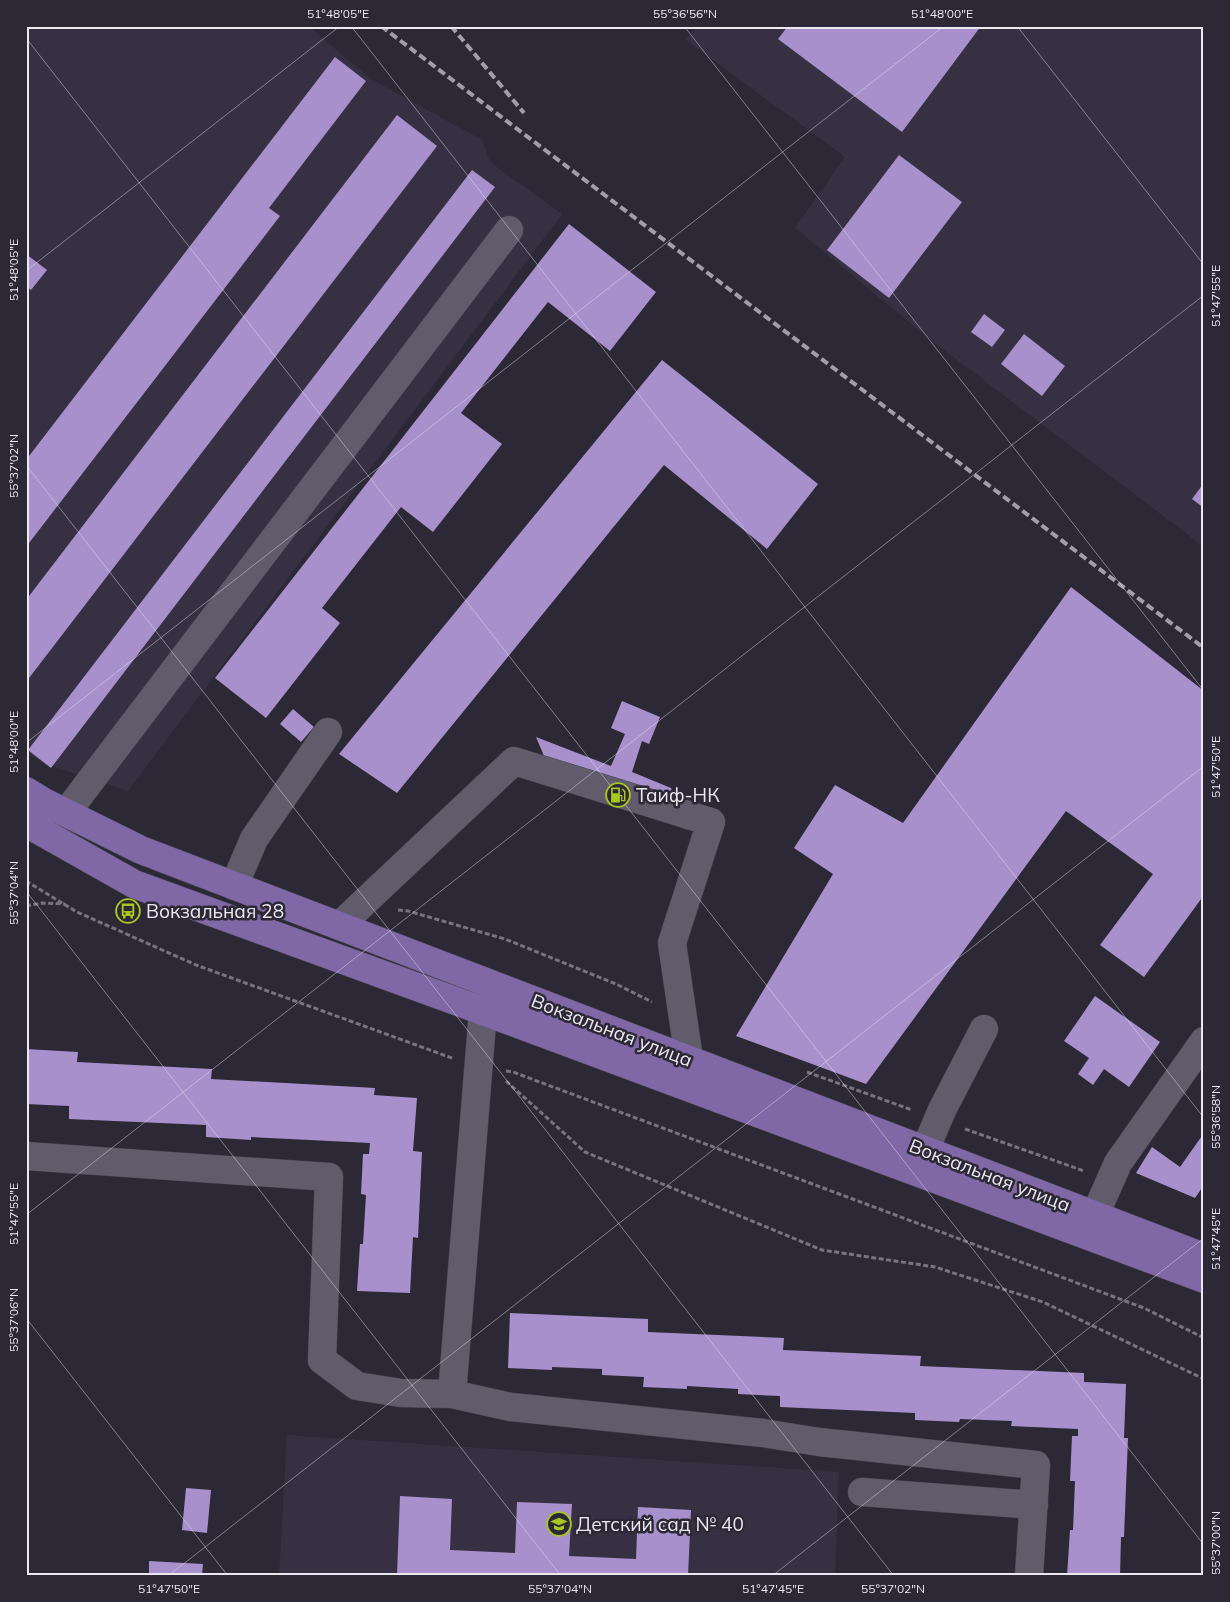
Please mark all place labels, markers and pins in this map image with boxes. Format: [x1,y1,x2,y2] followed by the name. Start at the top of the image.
[605,782,631,808] fuel station icon: Таиф-НК
[636,783,720,807] place label: Таиф-НК
[115,898,141,924] bus stop icon: Вокзальная 28
[146,899,284,923] place label: Вокзальная 28
[546,1511,572,1537] school or university icon: Детский сад № 40
[576,1512,744,1536] place label: Детский сад № 40

